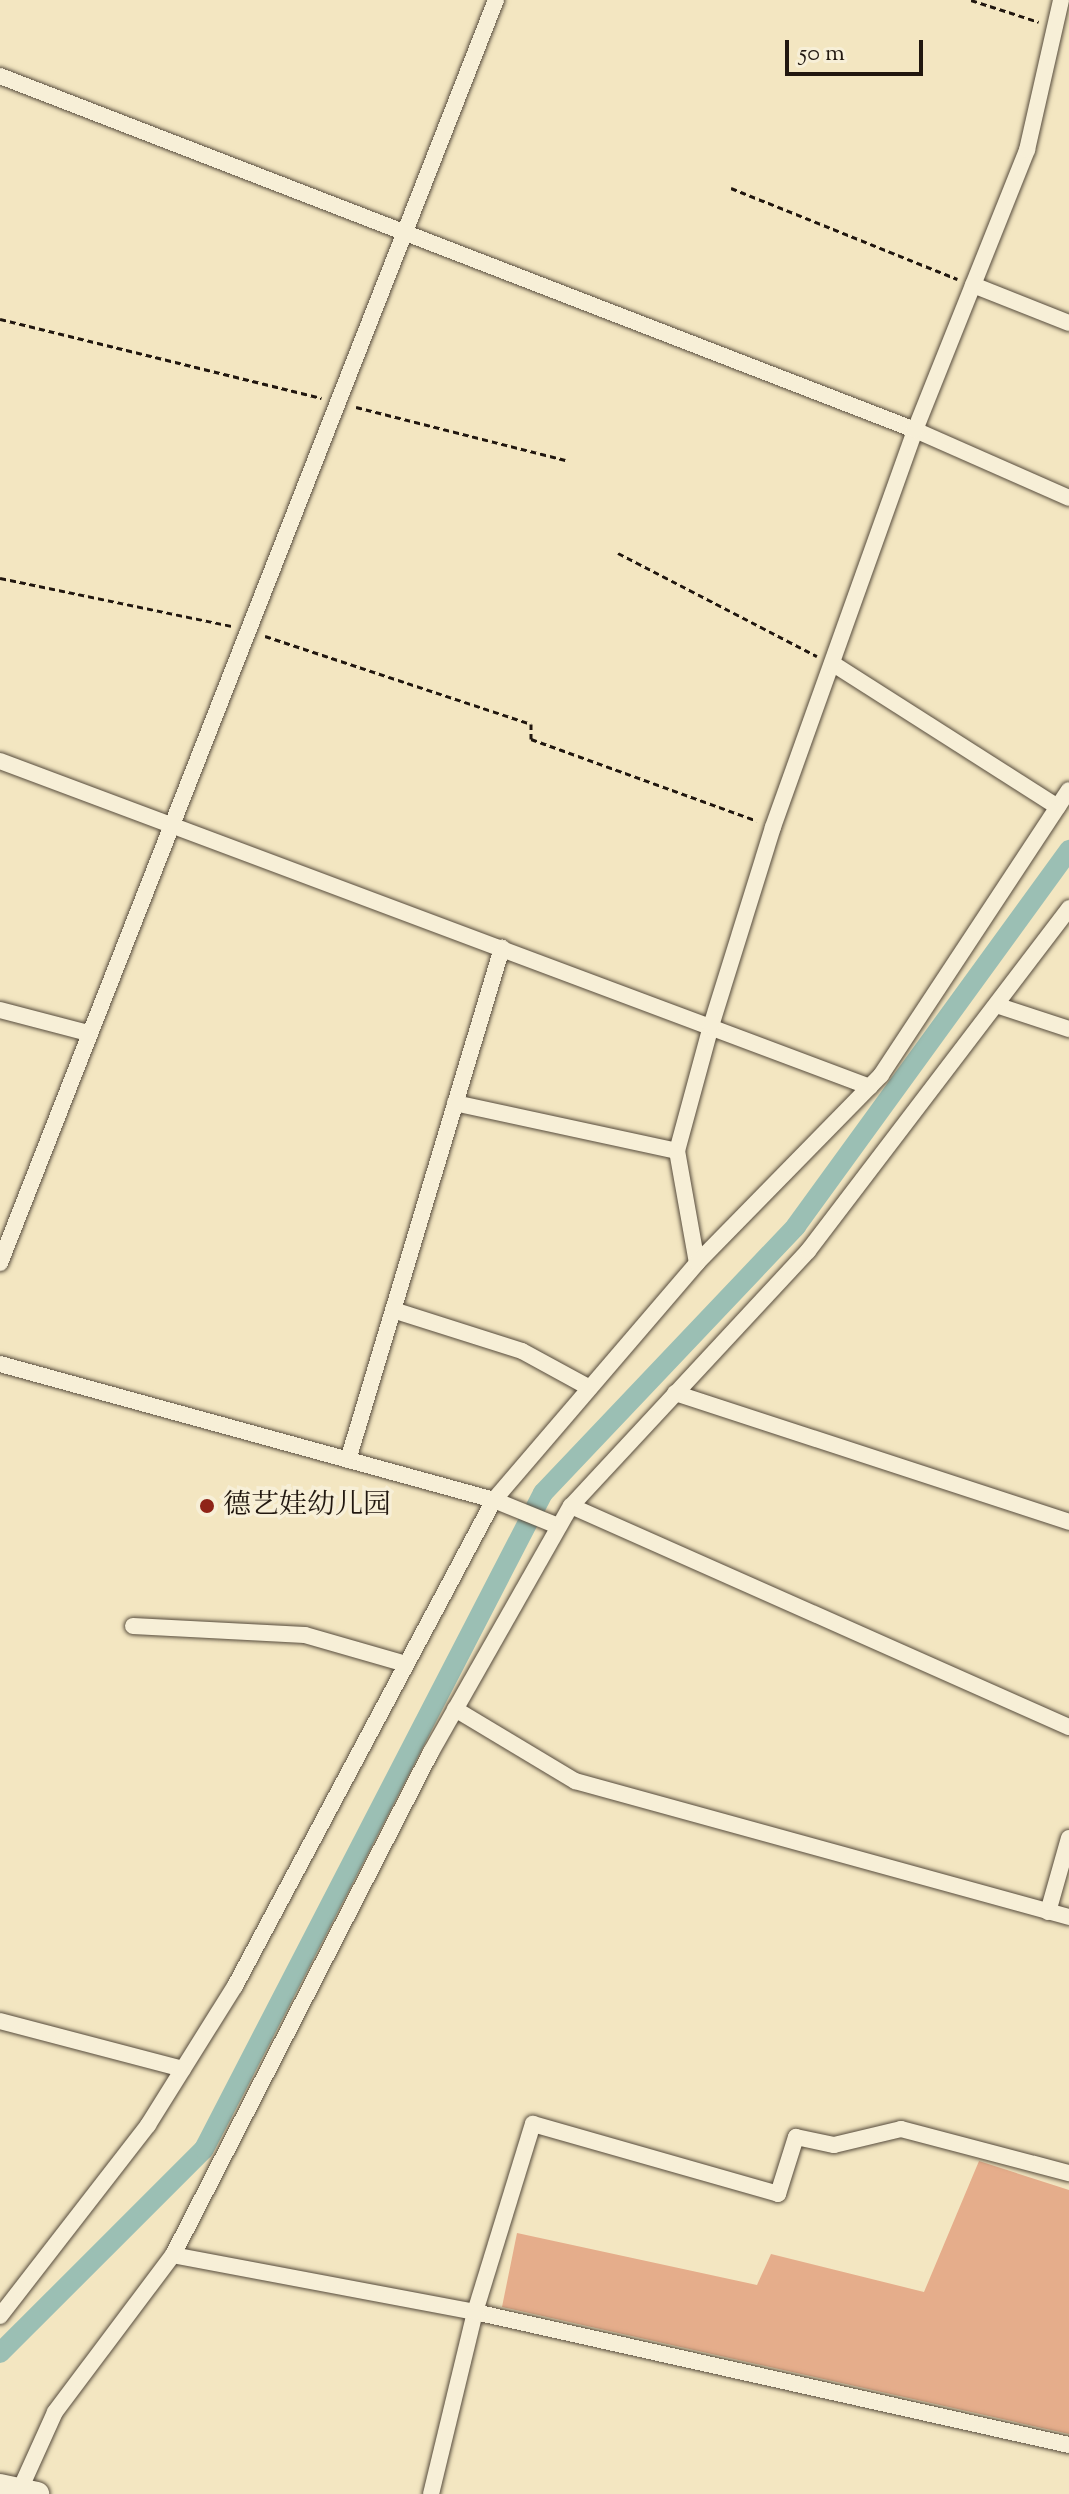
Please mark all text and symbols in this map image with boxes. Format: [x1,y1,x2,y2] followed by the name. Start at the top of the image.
[789,24,927,74] scale bar
[799,37,845,71] text: 50 m
[223,1489,391,1523] place label: 德艺娃幼儿园
[198,1497,216,1515] marker: 德艺娃幼儿园

